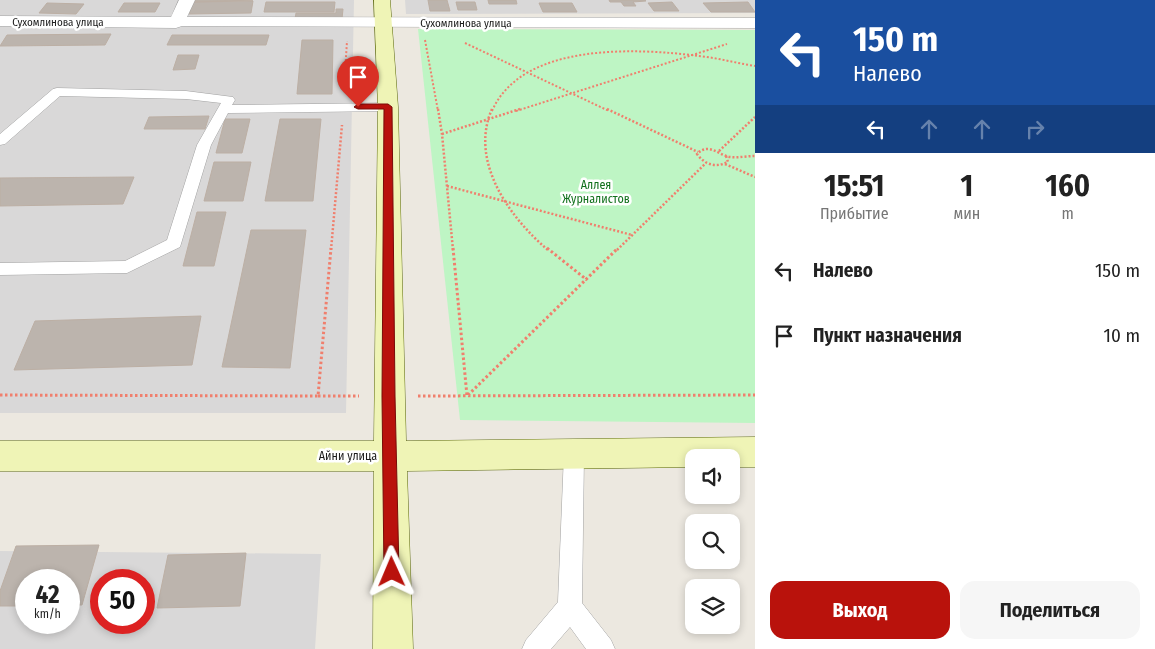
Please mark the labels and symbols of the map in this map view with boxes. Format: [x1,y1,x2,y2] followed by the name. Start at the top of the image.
[12,16,104,29] street label: Сухомлинова улица
[420,17,512,30] street label: Сухомлинова улица
[337,56,379,107] pin
[562,178,630,206] park label: Аллея Журналистов
[319,449,377,463] street label: Айни улица
[365,545,417,597] position arrow
[90,569,155,634] speed limit sign: 50

